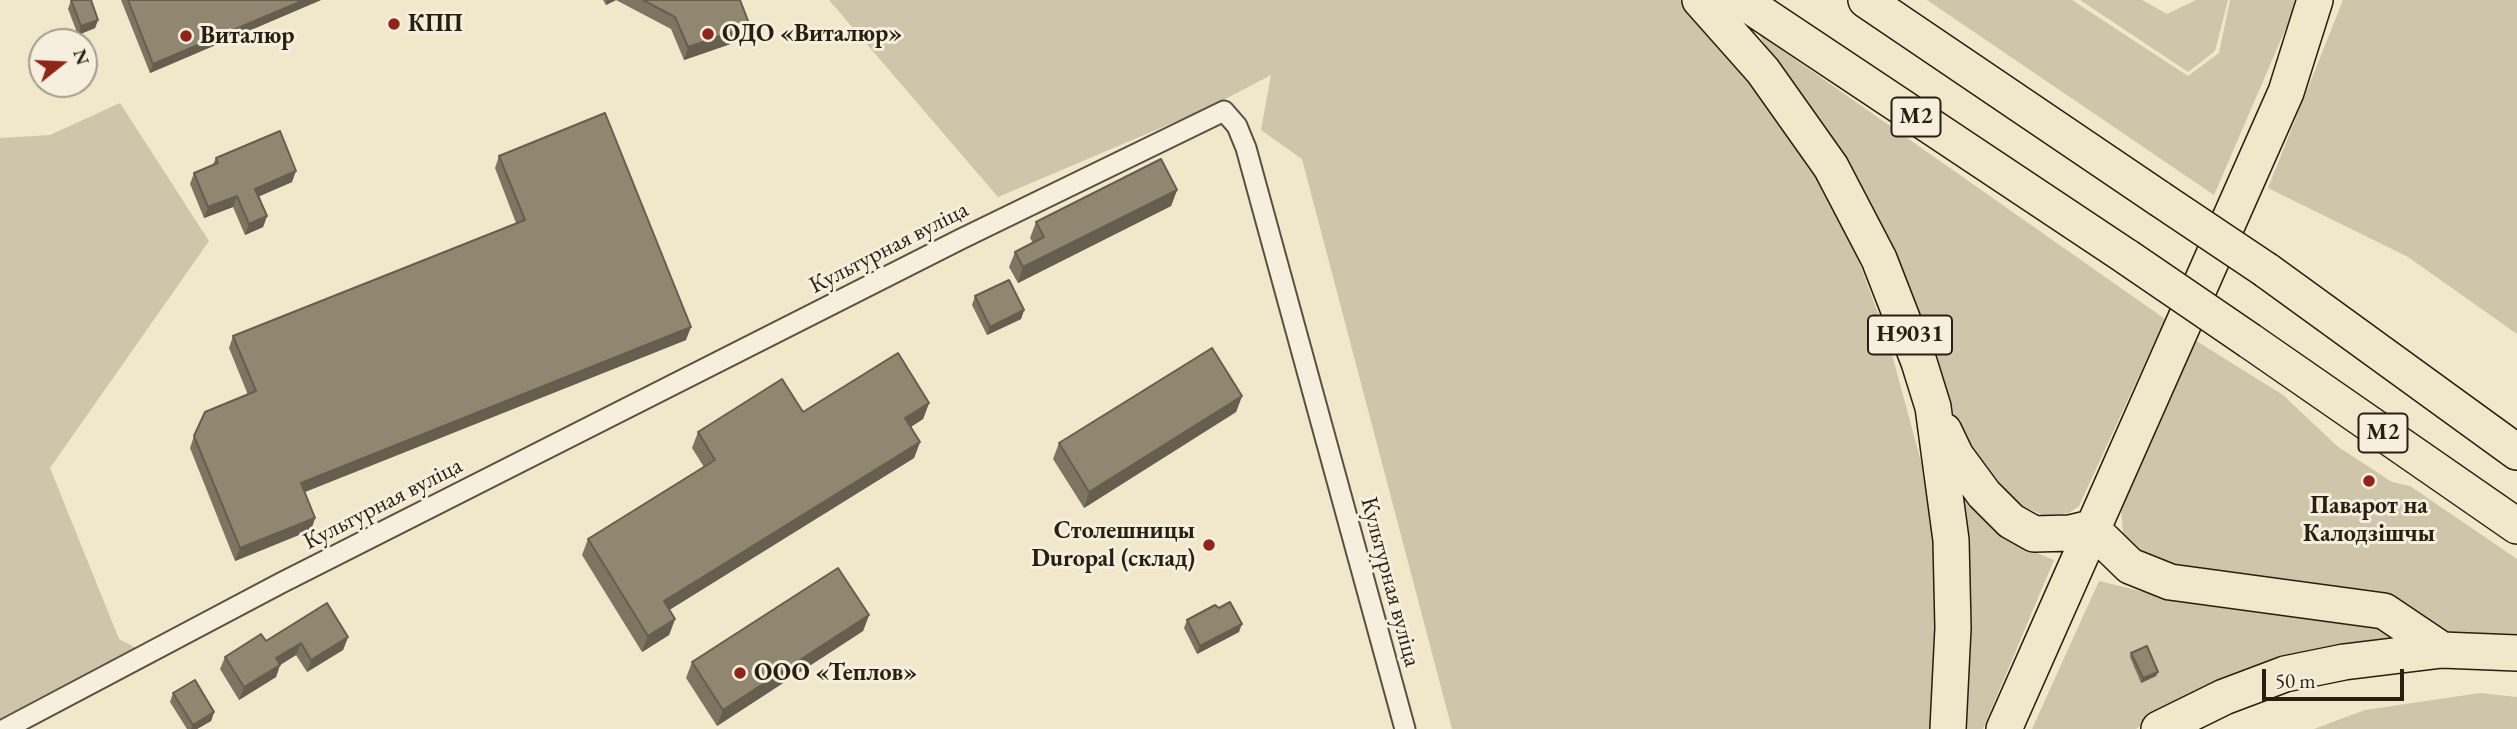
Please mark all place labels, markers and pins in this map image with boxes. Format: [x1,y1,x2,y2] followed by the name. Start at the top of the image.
[408,10,463,38] place label: КПП
[386,16,402,32] marker: КПП
[722,20,902,48] place label: ОДО «Виталюр»
[200,22,294,50] place label: Виталюр
[700,26,716,42] marker: ОДО «Виталюр»
[178,28,194,44] marker: Виталюр
[2361,473,2377,489] marker: Паварот на Калодзішчы
[2303,492,2435,548] place label: Паварот на Калодзішчы
[1031,517,1195,573] place label: Столешницы Duropal (склад)
[1201,537,1217,553] marker: Столешницы Duropal (склад)
[754,659,917,687] place label: ООО «Теплов»
[732,665,748,681] marker: ООО «Теплов»

